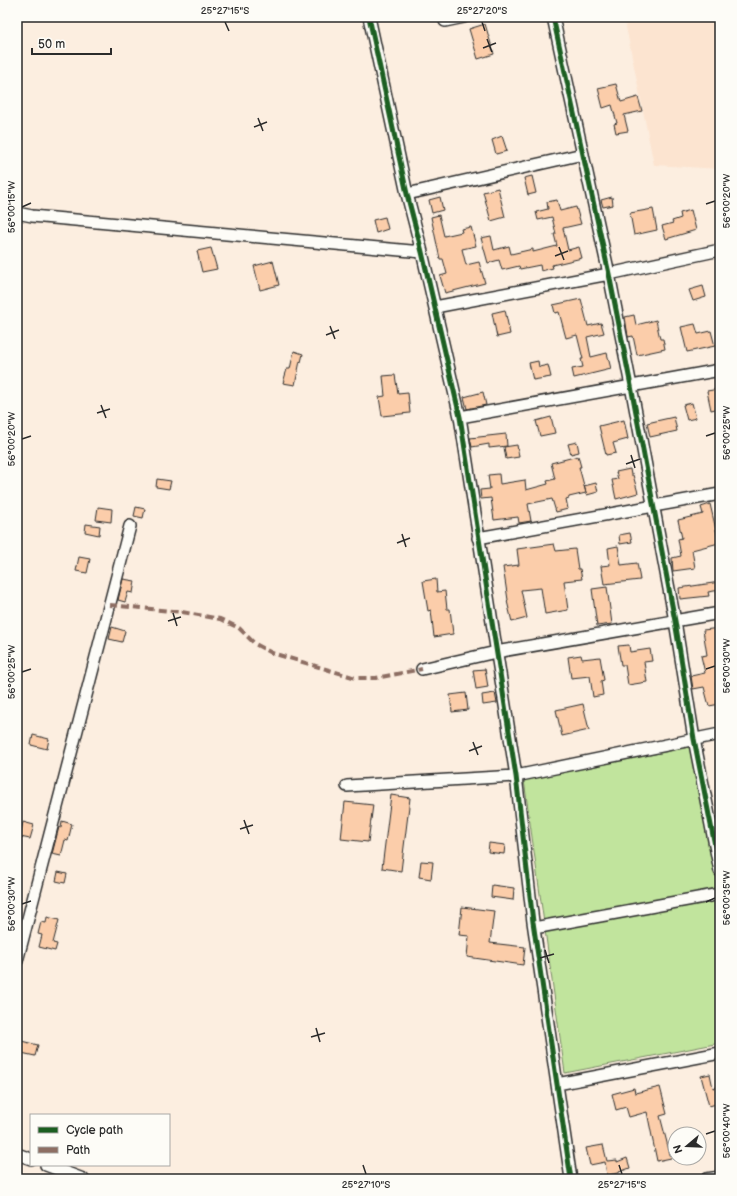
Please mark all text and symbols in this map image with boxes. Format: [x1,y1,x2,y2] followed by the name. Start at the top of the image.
[201,5,249,17] text: 25°27'15"S
[457,5,507,17] text: 25°27'20"S
[32,30,111,56] scale bar
[38,37,65,52] text: 50 m
[721,174,733,228] text: 56°00'20"W
[6,181,18,233] text: 56°00'15"W
[721,406,733,460] text: 56°00'25"W
[6,412,18,466] text: 56°00'20"W
[721,638,733,694] text: 56°00'30"W
[6,645,18,699] text: 56°00'25"W
[721,871,733,925] text: 56°00'35"W
[6,876,18,932] text: 56°00'30"W
[721,1103,733,1159] text: 56°00'40"W
[30,1114,170,1166] legend
[66,1123,123,1138] text: Cycle path
[667,1126,707,1166] north arrow
[66,1143,91,1158] text: Path
[671,1143,686,1155] text: N
[342,1179,390,1191] text: 25°27'10"S
[598,1179,646,1191] text: 25°27'15"S

